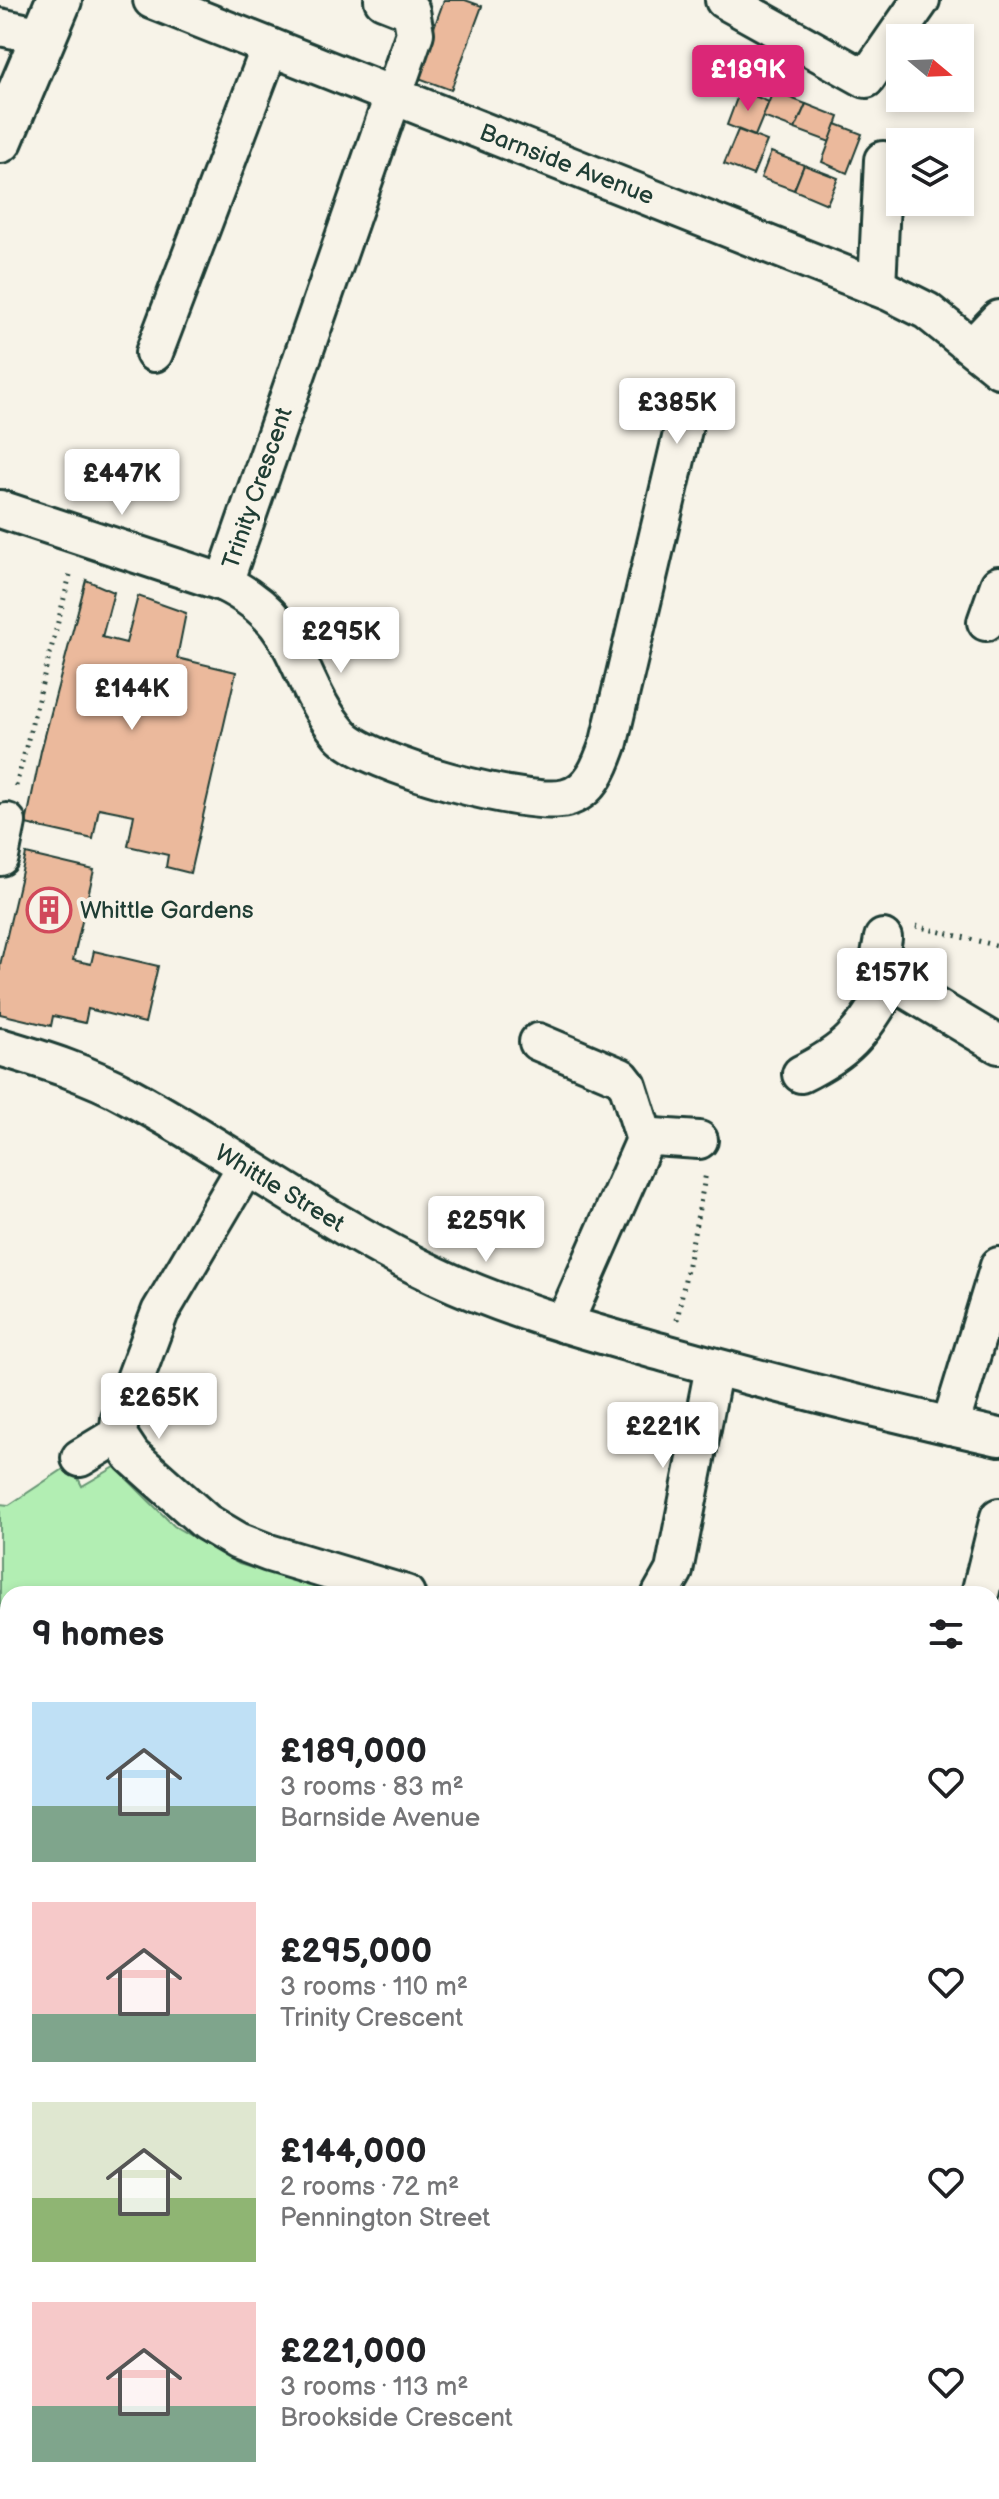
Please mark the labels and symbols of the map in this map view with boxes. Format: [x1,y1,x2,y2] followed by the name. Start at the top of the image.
[886,24,974,112] north arrow
[692,45,804,113] pin: £189K
[475,118,658,211] street label: Barnside Avenue
[621,378,733,446] pin: £385K
[216,403,299,573] street label: Trinity Crescent
[66,449,178,517] pin: £447K
[285,607,397,675] pin: £295K
[76,664,188,732] pin: £144K
[25,886,73,934] building icon: Whittle Gardens
[80,896,254,925] place label: Whittle Gardens
[836,948,948,1016] pin: £157K
[210,1138,350,1239] street label: Whittle Street
[430,1196,542,1264] pin: £259K
[103,1373,215,1441] pin: £265K
[607,1402,719,1470] pin: £221K

